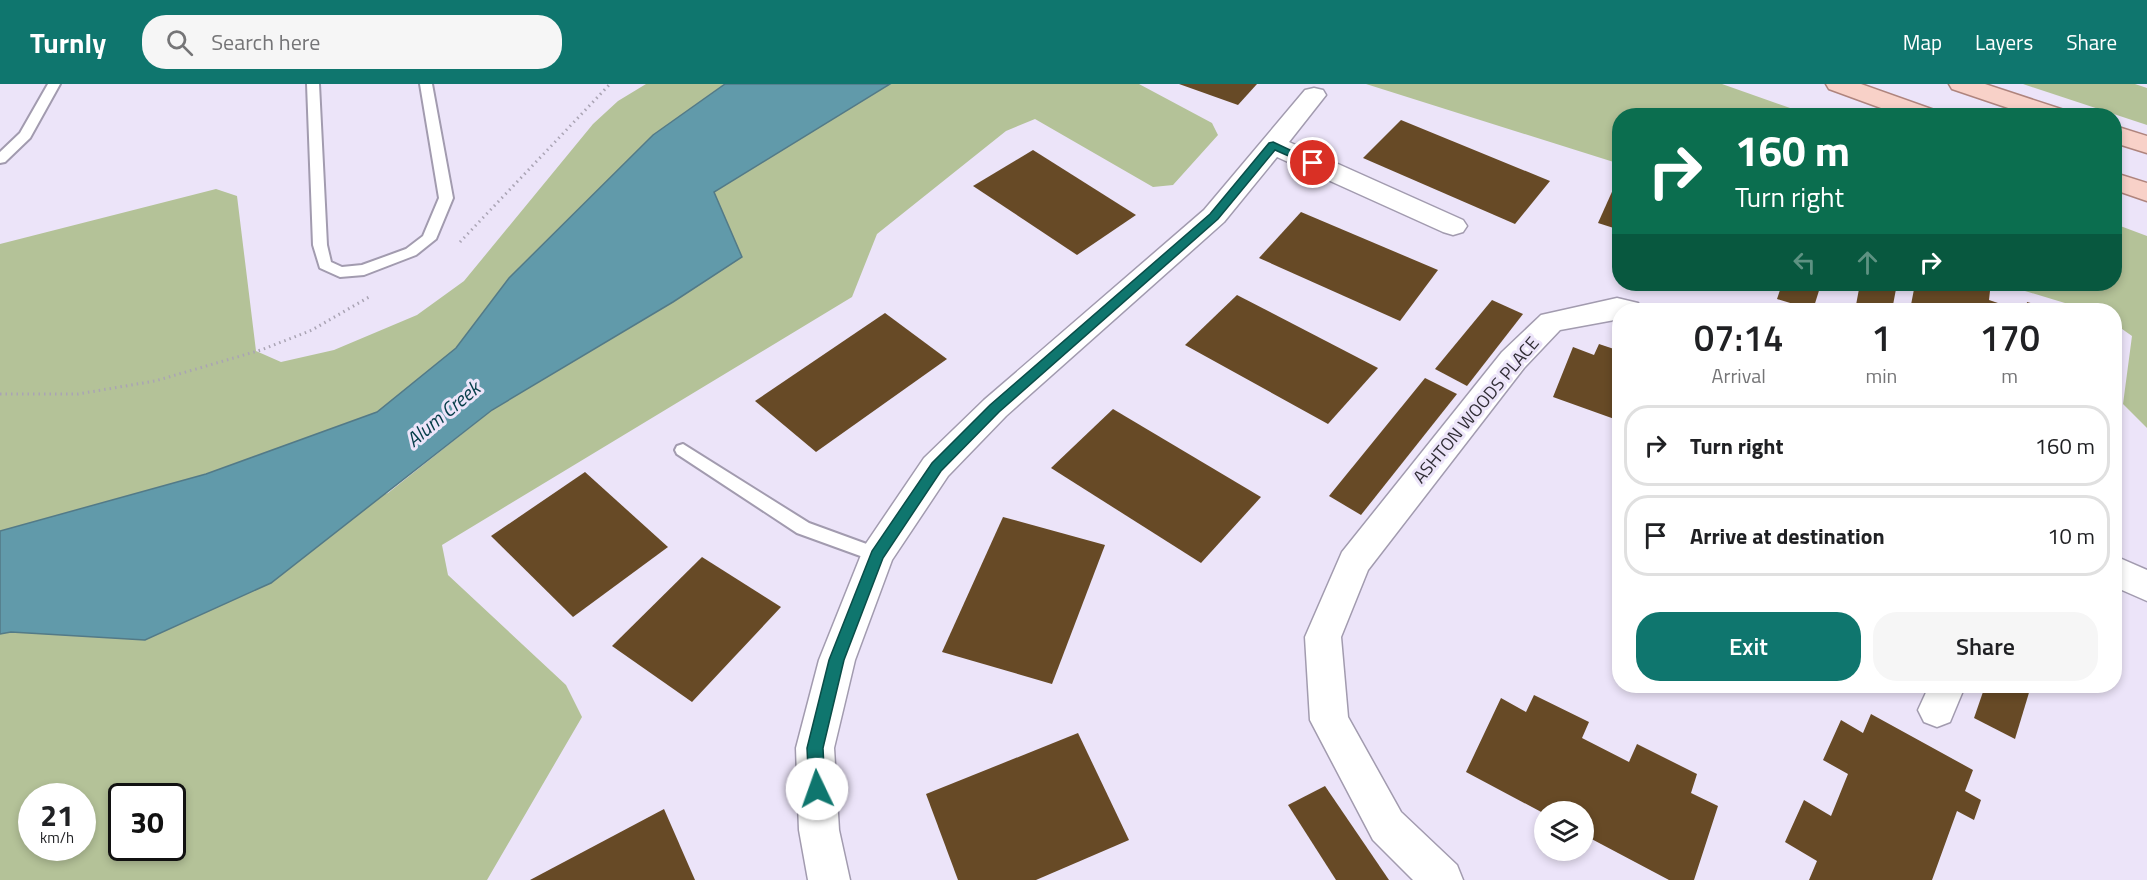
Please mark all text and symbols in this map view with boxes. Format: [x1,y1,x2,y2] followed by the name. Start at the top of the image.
[142,15,562,69] search box
[30,21,106,64] text: Turnly
[211,25,320,59] text: Search here
[163,26,196,59] icon: search
[1903,26,1942,58] text: Map
[1975,26,2033,58] text: Layers
[2066,26,2117,58] text: Share
[1735,118,1850,182] text: 160 m
[1636,132,1714,210] icon: right
[1287,137,1338,188] pin
[1296,146,1329,179] icon: arrive
[1735,176,1844,217] text: Turn right
[1788,246,1821,279] icon: left
[1851,246,1884,279] icon: ahead
[1914,246,1947,279] icon: right
[1694,310,1783,365] text: 07:14
[1871,310,1891,365] text: 1
[1979,310,2040,365] text: 170
[1406,330,1545,489] street label: ASHTON WOODS PLACE
[1712,360,1766,391] text: Arrival
[1865,360,1897,391] text: min
[2001,360,2018,391] text: m
[399,372,488,454] water label: Alum Creek
[1639,429,1672,462] icon: right
[1690,429,1784,463] text: Turn right
[2035,429,2095,463] text: 160 m
[1639,519,1672,552] icon: arrive
[1690,519,1885,553] text: Arrive at destination
[2047,519,2095,553] text: 10 m
[1636,612,1861,681] button: Exit
[1873,612,2098,681] button: Share
[785,757,849,821] position arrow
[108,783,186,861] speed limit sign: 30
[40,792,74,838] text: 21
[1534,801,1594,861] map controls
[1534,801,1594,861] button: layers
[40,826,74,849] text: km/h

